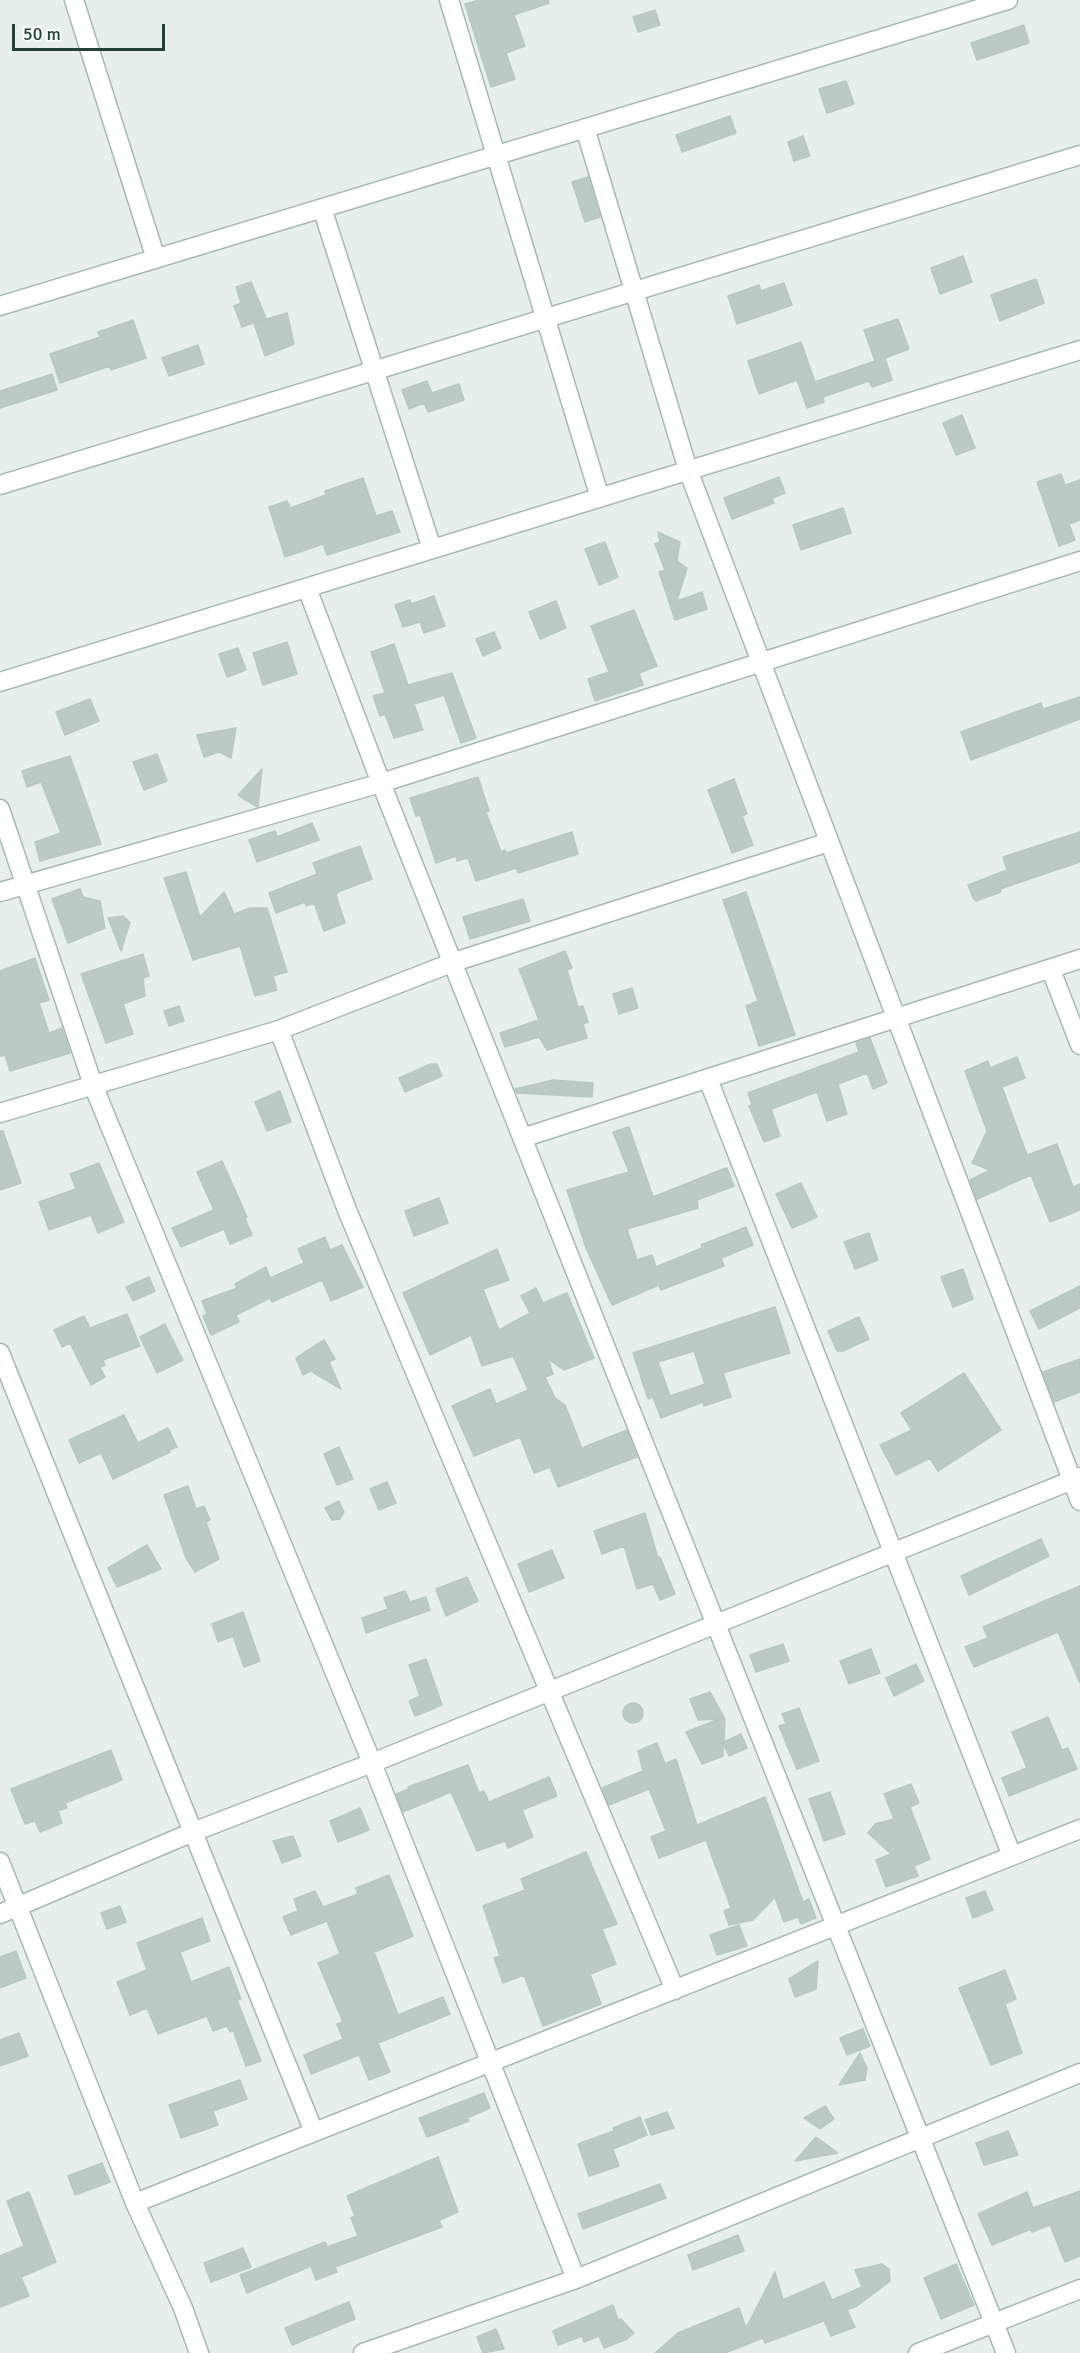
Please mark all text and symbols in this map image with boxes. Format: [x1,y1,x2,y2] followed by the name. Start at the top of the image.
[15,12,168,50] scale bar
[23,23,61,45] text: 50 m

